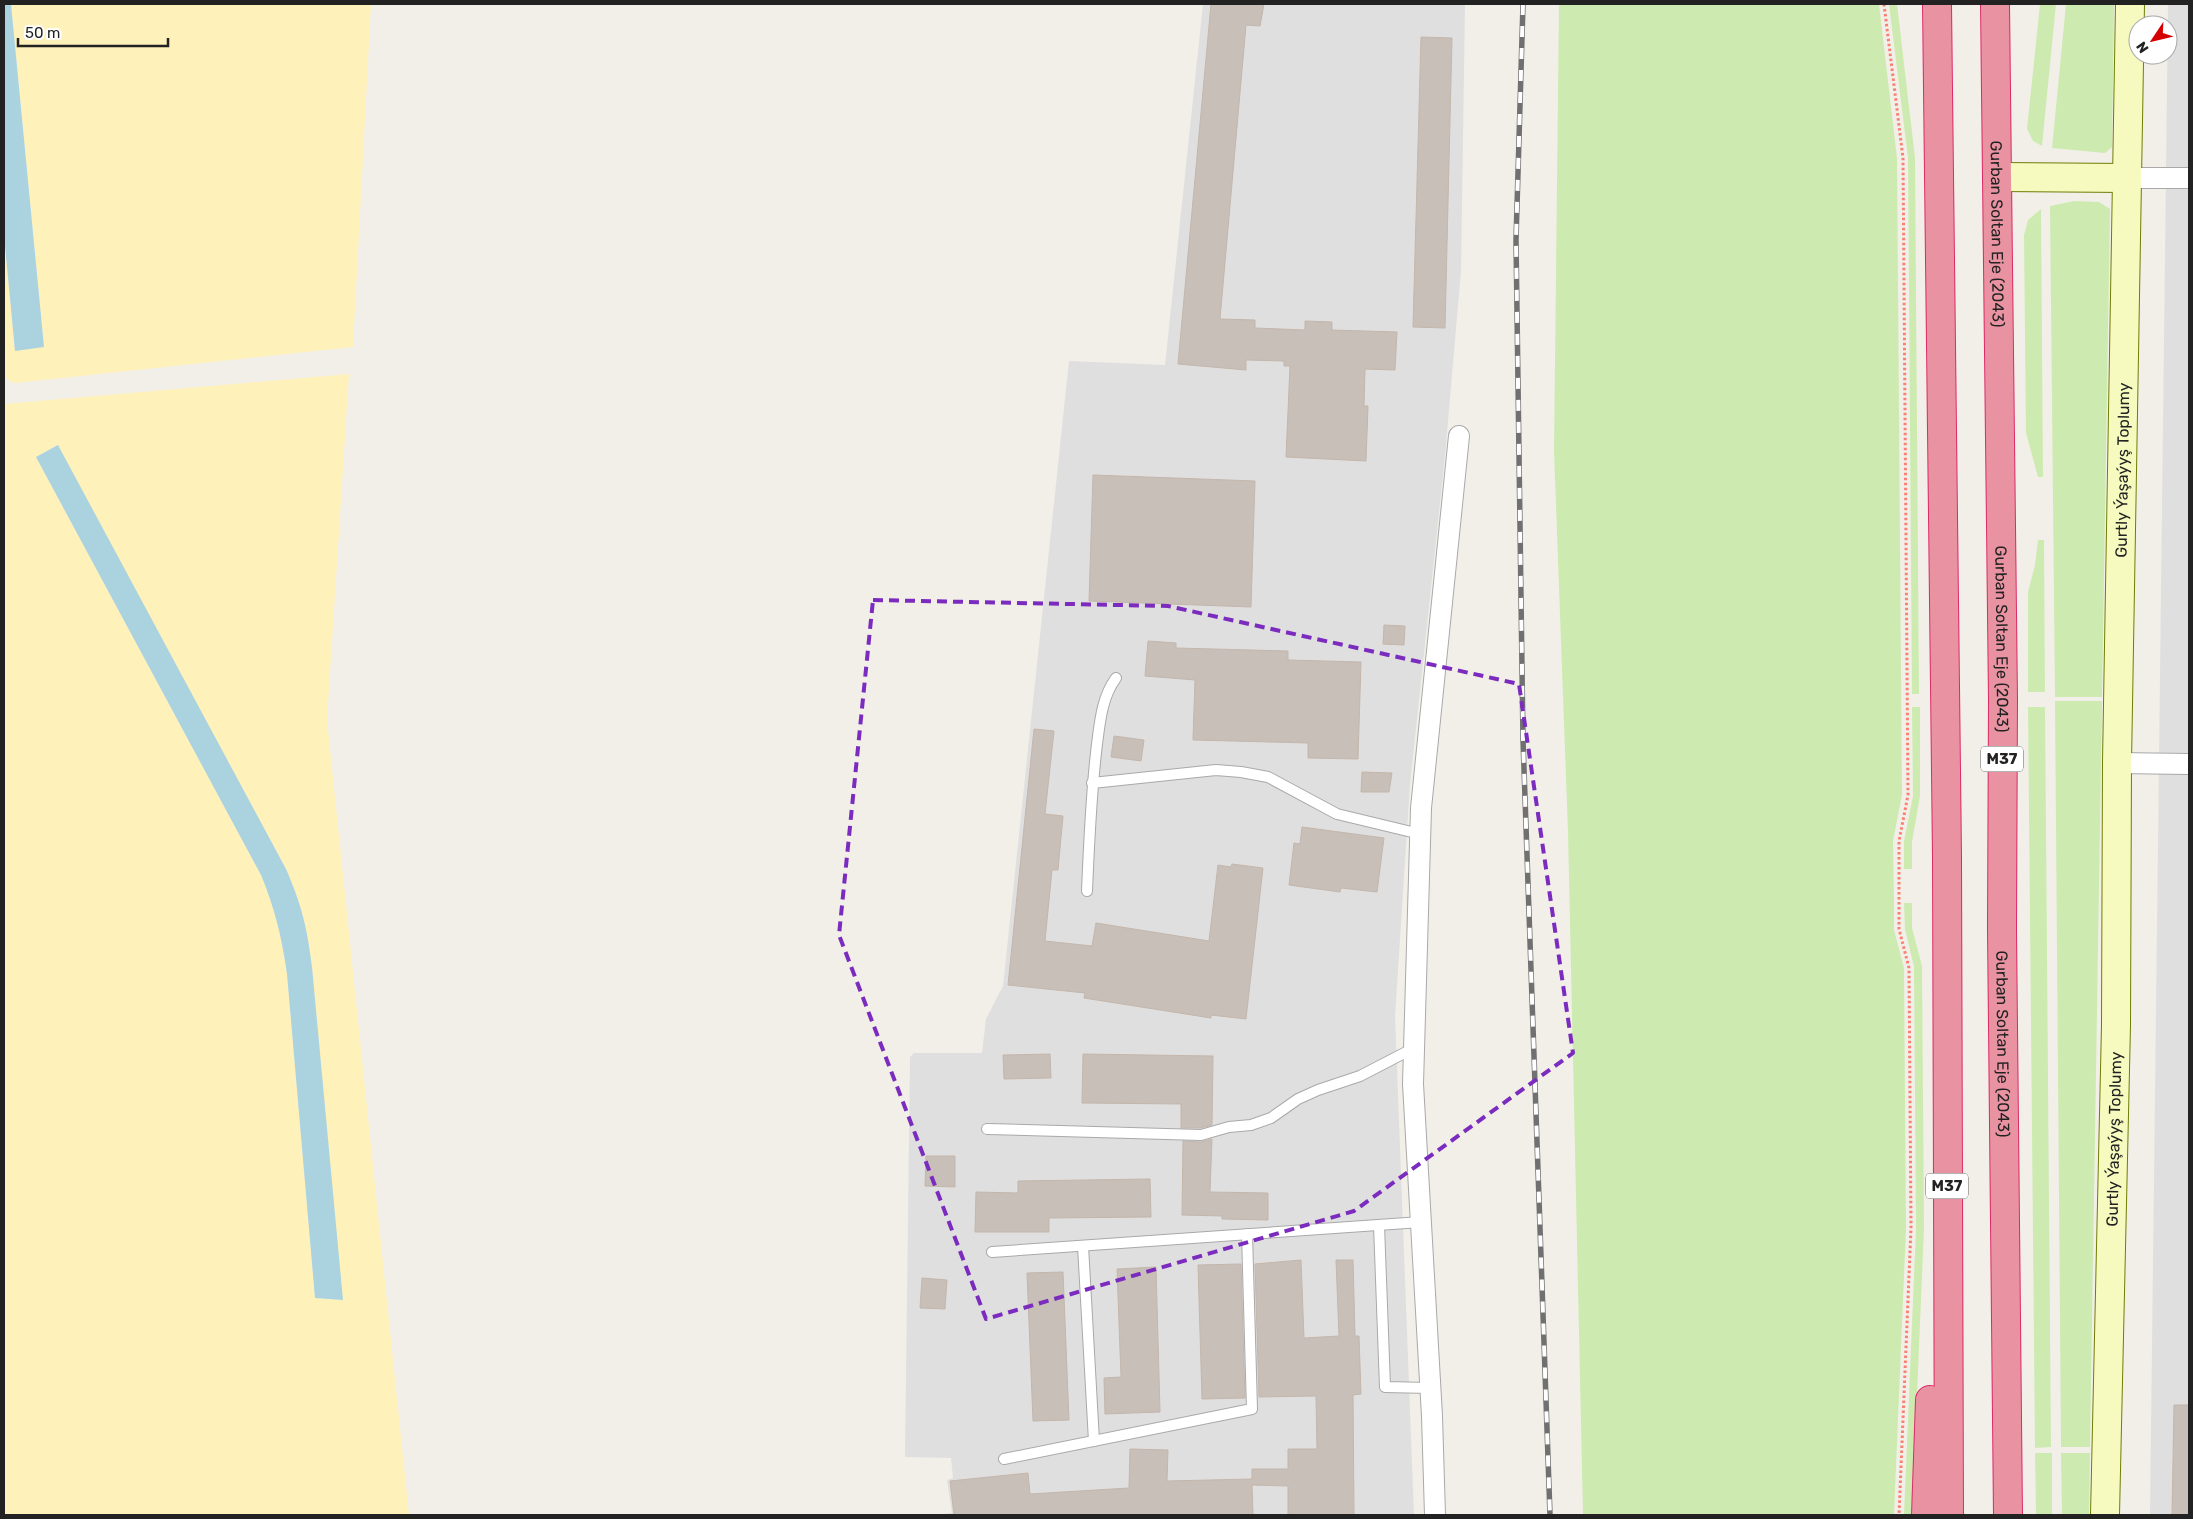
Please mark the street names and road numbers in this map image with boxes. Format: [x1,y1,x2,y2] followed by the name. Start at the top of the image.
[1987,140,2008,328] street label: Gurban Soltan Eje (2043)
[2112,382,2134,558] street label: Gurtly Ýaşaýyş Toplumy
[1991,545,2012,732] street label: Gurban Soltan Eje (2043)
[1981,746,2023,772] road number: M37
[1992,950,2013,1138] street label: Gurban Soltan Eje (2043)
[2102,1051,2125,1227] street label: Gurtly Ýaşaýyş Toplumy
[1926,1174,1968,1198] road number: M37

